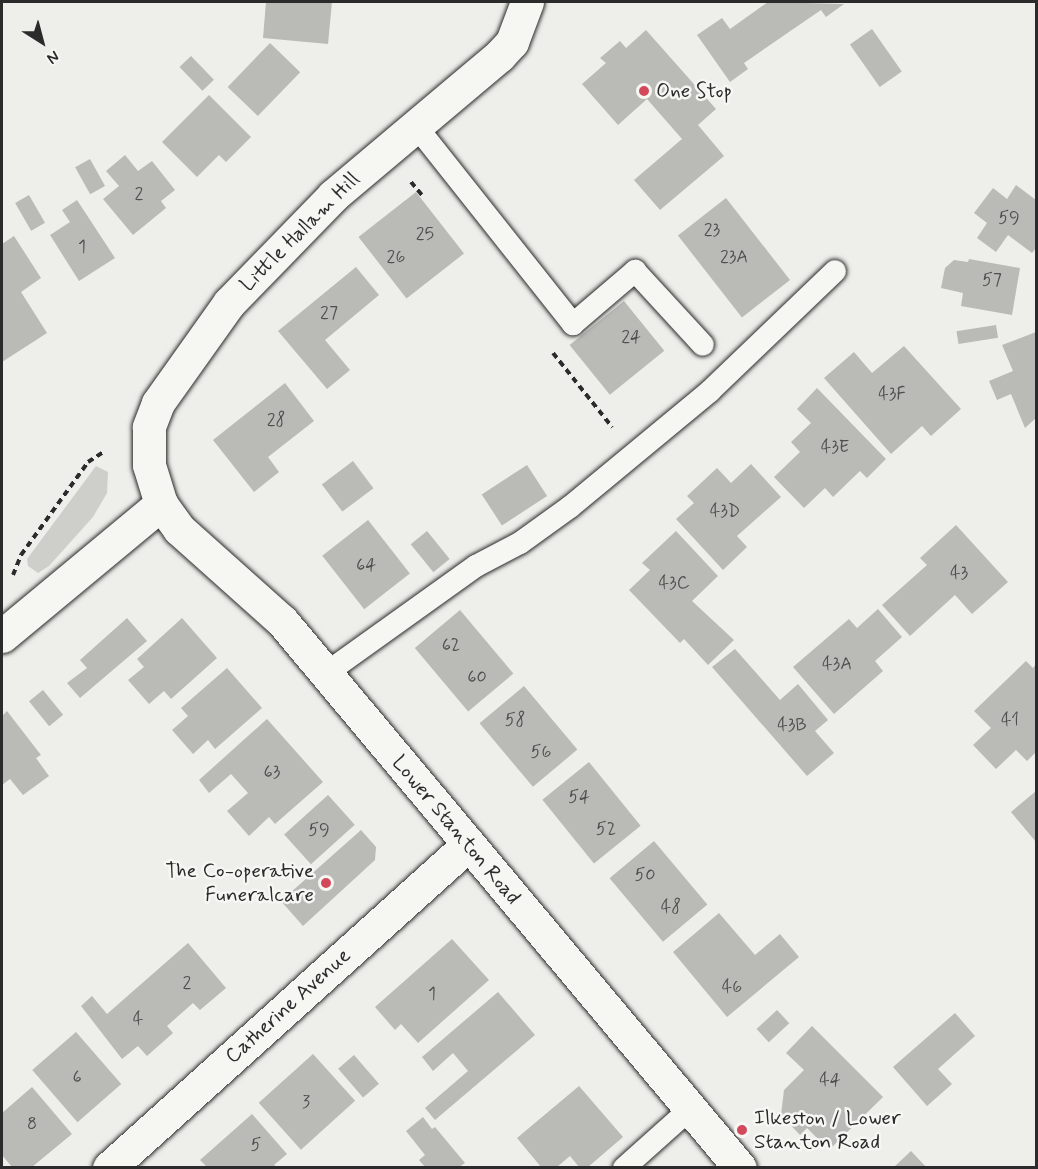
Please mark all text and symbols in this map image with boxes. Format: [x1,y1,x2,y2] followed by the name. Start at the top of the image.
[12,12,72,72] north arrow
[42,45,63,69] text: N
[656,78,732,104] place label: One Stop
[637,84,651,98] marker: One Stop
[236,168,364,296] street label: Little Hallam Hill
[135,183,143,205] house number: 2
[998,207,1020,229] house number: 59
[704,219,720,241] house number: 23
[416,223,434,245] house number: 25
[78,236,86,258] house number: 1
[387,246,405,268] house number: 26
[720,246,748,268] house number: 23A
[982,269,1002,291] house number: 57
[320,302,338,324] house number: 27
[621,326,641,348] house number: 24
[878,383,906,405] house number: 43F
[267,409,285,431] house number: 28
[821,436,849,458] house number: 43E
[710,500,740,522] house number: 43D
[356,554,376,576] house number: 64
[950,562,968,584] house number: 43
[659,572,689,594] house number: 43C
[442,634,460,656] house number: 62
[822,653,852,675] house number: 43A
[467,666,487,688] house number: 60
[505,709,525,731] house number: 58
[1001,709,1019,731] house number: 41
[777,714,807,736] house number: 43B
[531,741,551,763] house number: 56
[387,751,525,909] street label: Lower Stanton Road
[264,761,280,783] house number: 63
[568,786,590,808] house number: 54
[596,818,616,840] house number: 52
[308,819,330,841] house number: 59
[163,858,314,908] place label: The Co-operative Funeralcare
[634,864,656,886] house number: 50
[319,876,333,890] marker: The Co-operative Funeralcare
[661,896,681,918] house number: 48
[220,943,356,1069] street label: Catherine Avenue
[183,972,191,994] house number: 2
[722,976,742,998] house number: 46
[428,983,436,1005] house number: 1
[133,1008,143,1030] house number: 4
[72,1066,82,1088] house number: 6
[819,1069,841,1091] house number: 44
[302,1091,310,1113] house number: 3
[754,1105,900,1155] place label: Ilkeston / Lower Stanton Road
[27,1113,37,1135] house number: 8
[735,1123,749,1137] marker: Ilkeston / Lower Stanton Road
[251,1134,261,1156] house number: 5

